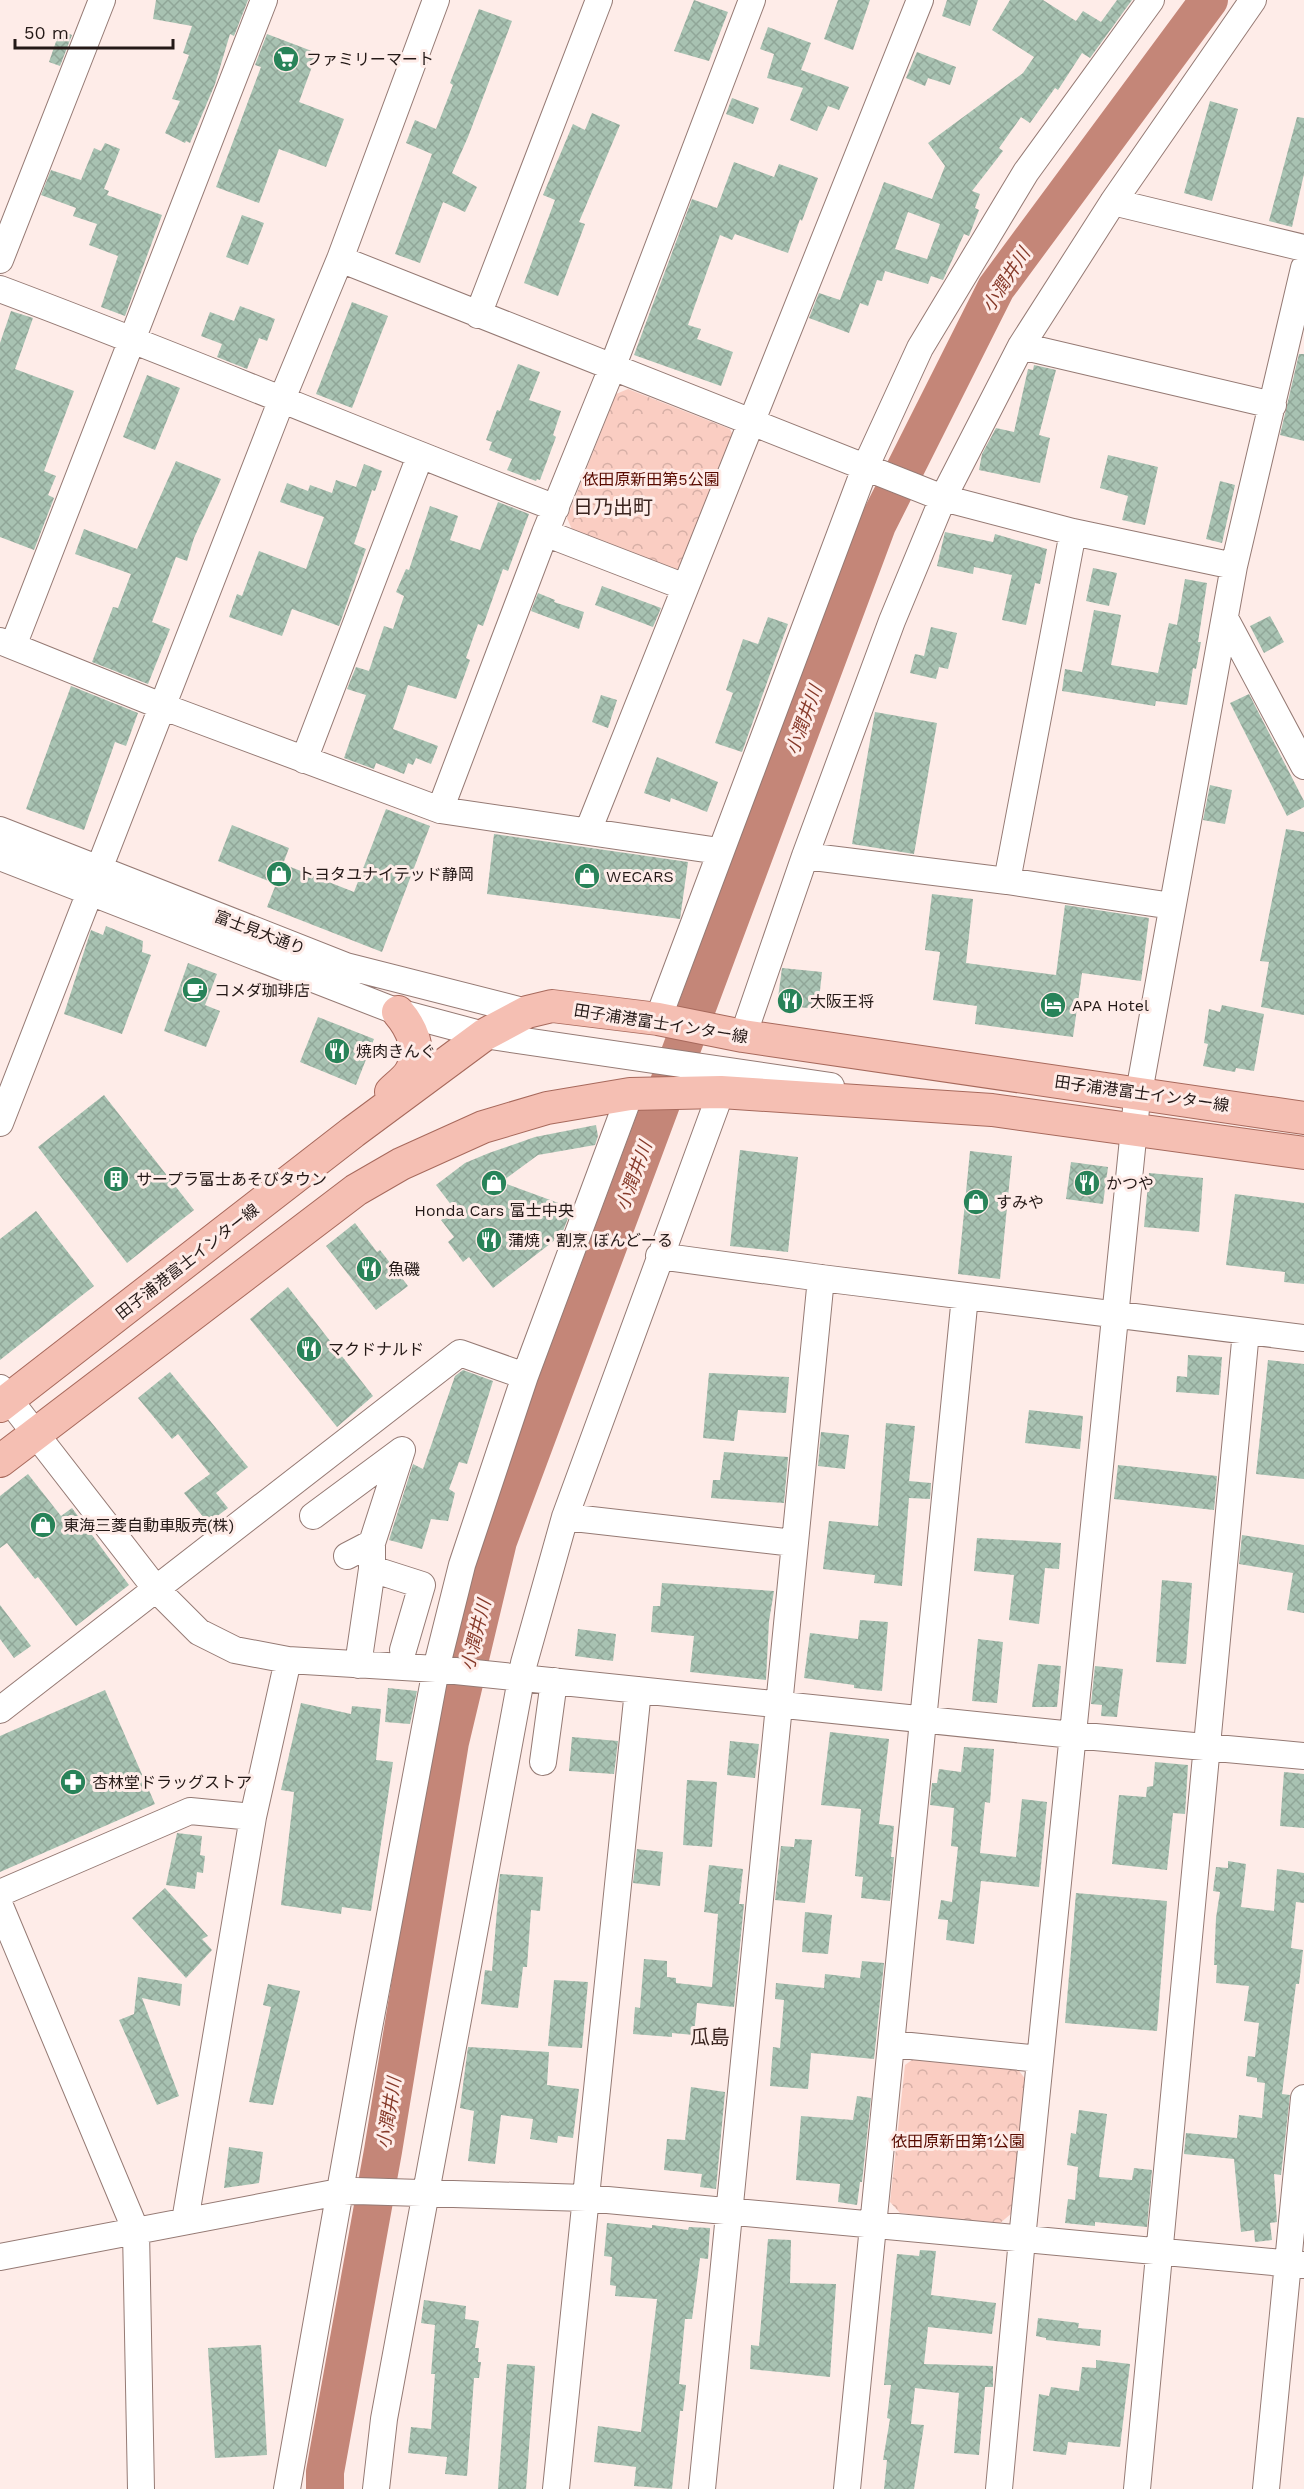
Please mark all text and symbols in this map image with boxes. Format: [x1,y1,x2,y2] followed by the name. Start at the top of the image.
[15,12,172,50] scale bar
[24,22,69,43] text: 50 m
[271,44,301,74] supermarket icon: ファミリーマート
[306,50,434,69] place label: ファミリーマート
[977,242,1035,316] water label: 小潤井川
[582,470,720,489] park label: 依田原新田第5公園
[573,495,653,519] district label: 日乃出町
[781,681,826,757] water label: 小潤井川
[264,859,294,889] shop icon: トヨタユナイテッド静岡
[572,861,602,891] shop icon: WECARS
[298,865,474,884] place label: トヨタユナイテッド静岡
[606,867,674,886] place label: WECARS
[212,906,308,959] street label: 富士見大通り
[180,975,210,1005] cafe icon: コメダ珈琲店
[214,981,310,1000] place label: コメダ珈琲店
[775,986,805,1016] restaurant icon: 大阪王将
[1038,990,1068,1020] hotel icon: APA Hotel
[810,992,874,1011] place label: 大阪王将
[1072,996,1149,1015] place label: APA Hotel
[573,1000,749,1047] street label: 田子浦港富士インター線
[322,1036,352,1066] restaurant icon: 焼肉きんぐ
[356,1042,436,1061] place label: 焼肉きんぐ
[1053,1072,1230,1115] street label: 田子浦港富士インター線
[611,1137,656,1213] water label: 小潤井川
[101,1164,131,1194] building icon: サープラ富士あそびタウン
[479,1168,509,1198] shop icon: Honda Cars 富士中央
[1072,1168,1102,1198] restaurant icon: かつや
[136,1170,327,1189] place label: サープラ富士あそびタウン
[1106,1174,1154,1193] place label: かつや
[961,1187,991,1217] shop icon: すみや
[996,1193,1044,1212] place label: すみや
[112,1200,263,1323] street label: 田子浦港富士インター線
[414,1201,574,1220] place label: Honda Cars 富士中央
[474,1225,504,1255] restaurant icon: 蒲焼・割烹 ぼんどーる
[508,1231,673,1250] place label: 蒲焼・割烹 ぼんどーる
[354,1254,384,1284] restaurant icon: 魚磯
[388,1260,420,1279] place label: 魚磯
[294,1334,324,1364] restaurant icon: マクドナルド
[328,1340,424,1359] place label: マクドナルド
[28,1510,58,1540] shop icon: 東海三菱自動車販売(株)
[63,1516,234,1535] place label: 東海三菱自動車販売(株)
[457,1595,495,1672] water label: 小潤井川
[58,1767,88,1797] pharmacy icon: 杏林堂ドラッグストア
[92,1773,252,1792] place label: 杏林堂ドラッグストア
[690,2025,730,2049] district label: 瓜島
[373,2074,405,2150] water label: 小潤井川
[891,2132,1025,2151] park label: 依田原新田第1公園

